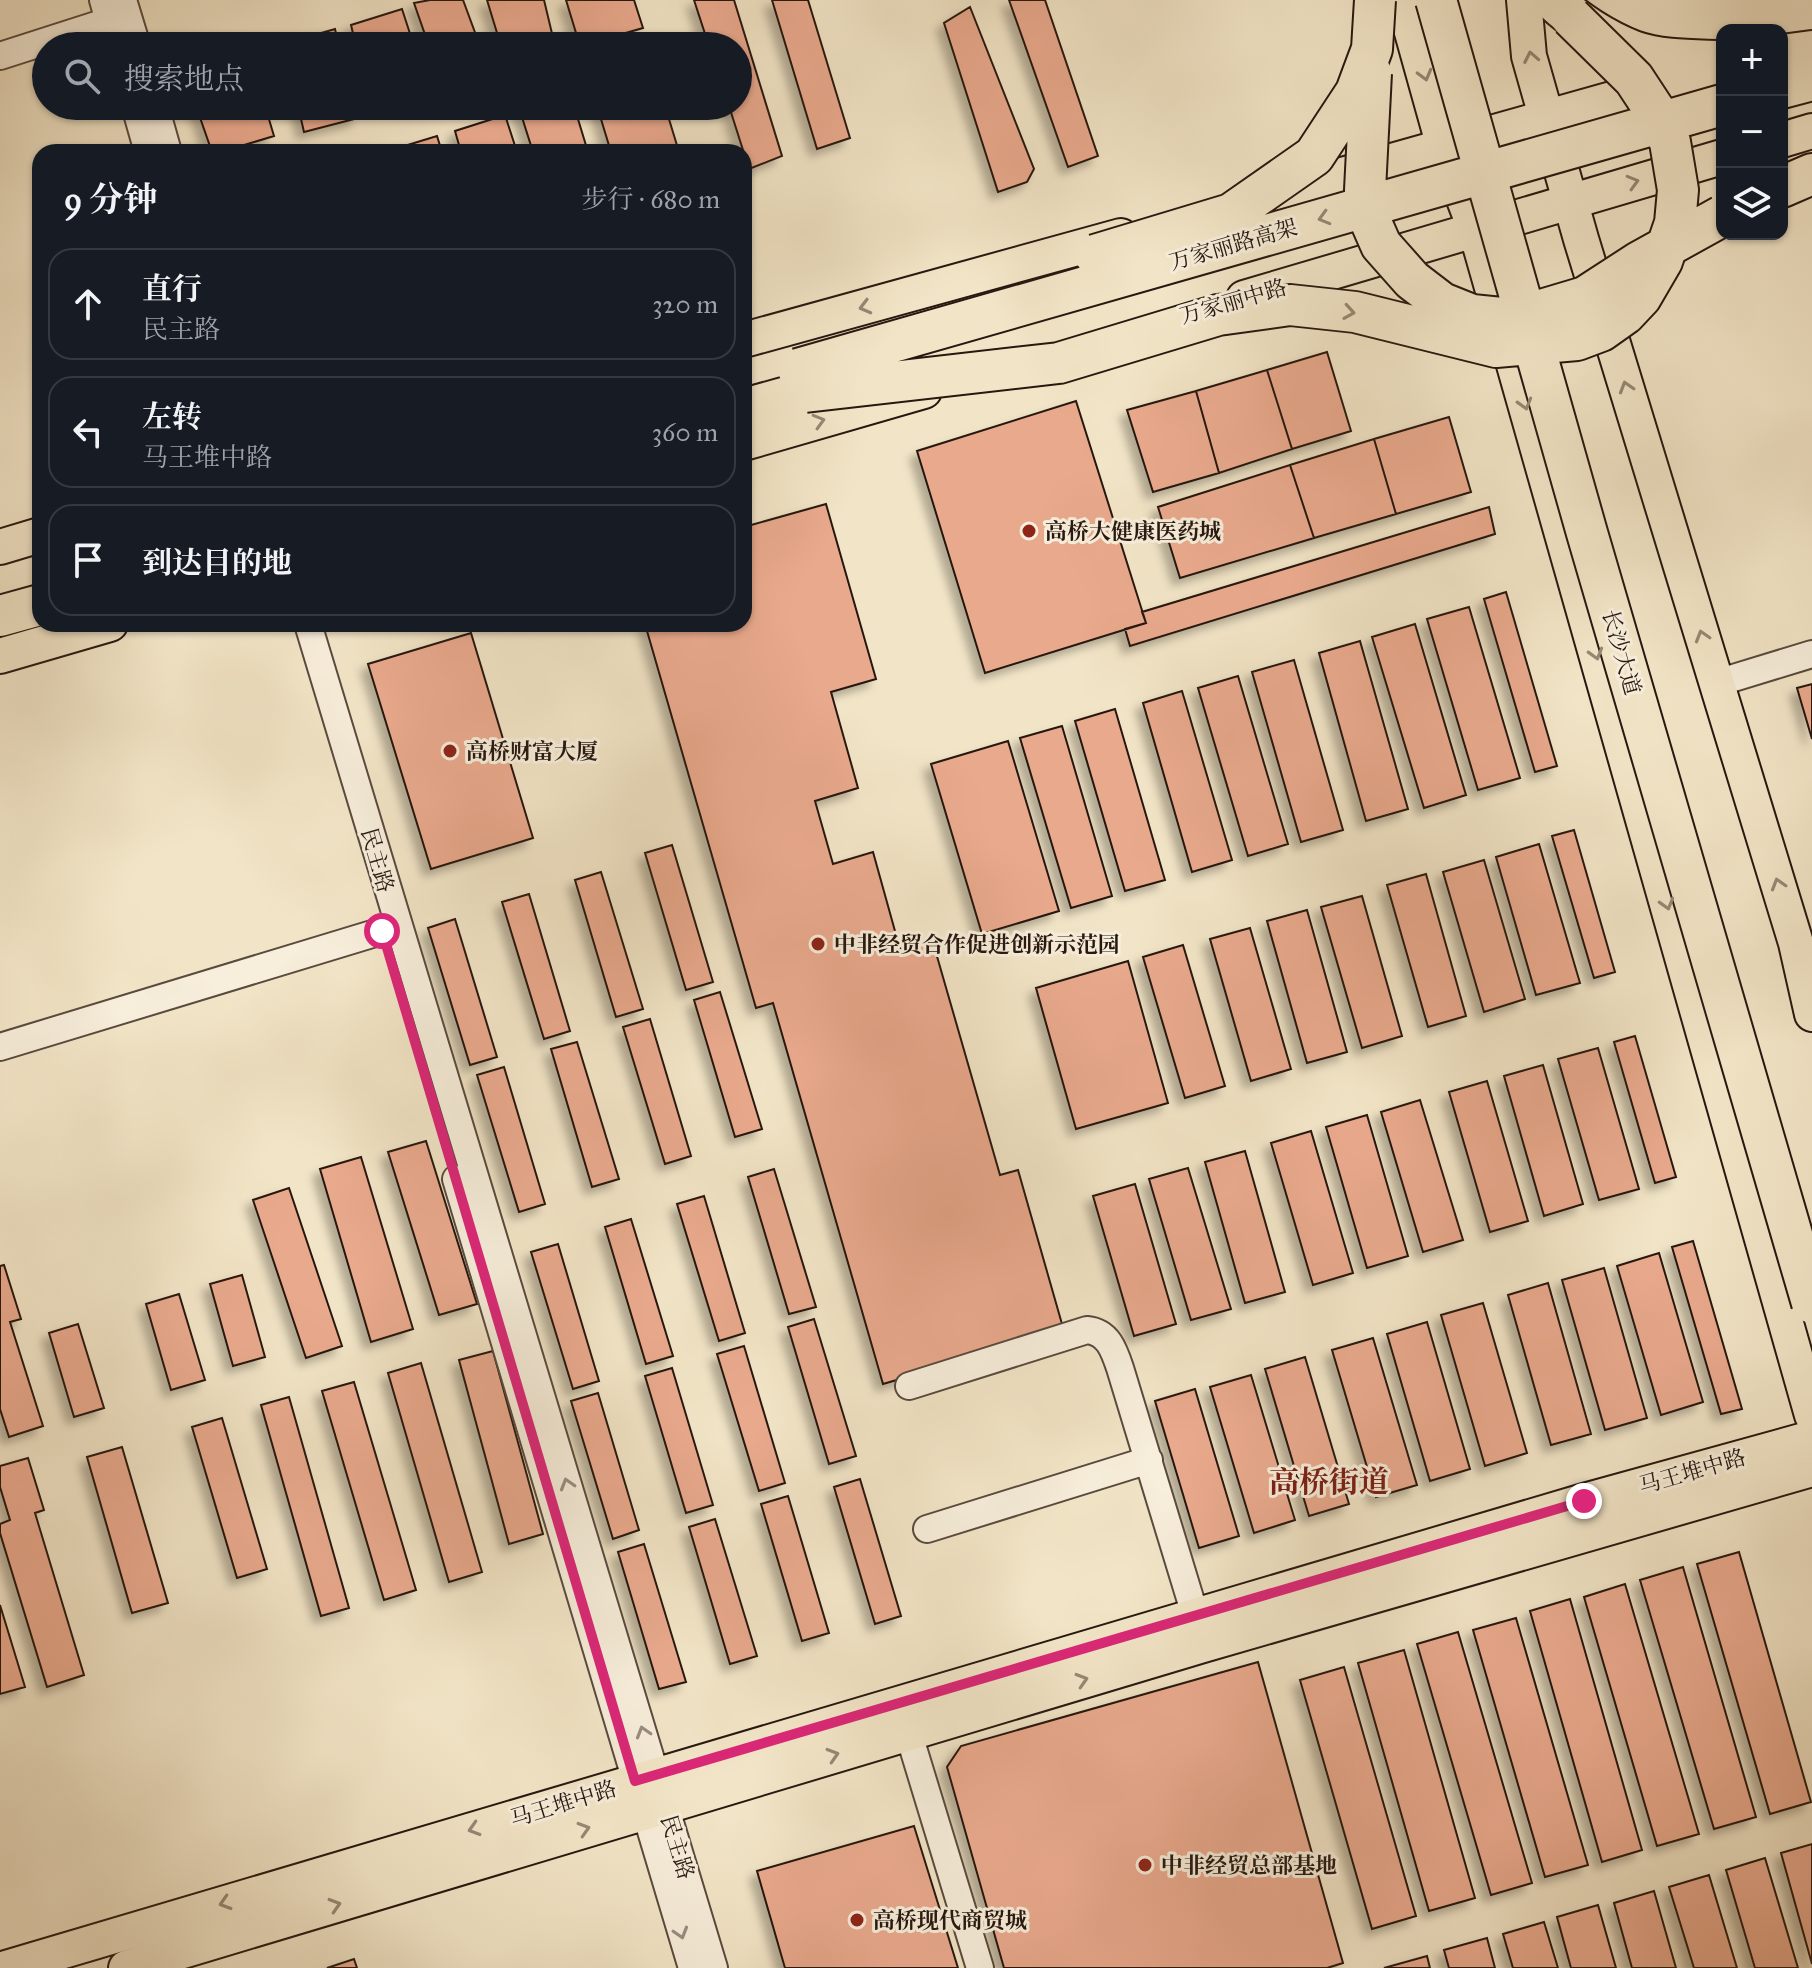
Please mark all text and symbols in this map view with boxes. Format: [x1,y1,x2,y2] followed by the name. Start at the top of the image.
[1716,24,1788,240] map controls
[1716,24,1788,96] button: +
[32,32,752,120] search box
[1523,50,1540,63] one-way arrow
[60,54,104,98] icon: search
[124,61,244,97] text: 搜索地点
[1415,67,1432,81] one-way arrow
[1716,96,1788,168] button: −
[1716,168,1788,240] button: layers
[1625,175,1639,192] one-way arrow
[64,179,158,220] text: 9 分钟
[581,183,720,215] text: 步行 · 680 m
[1317,209,1331,225] one-way arrow
[1166,213,1300,276] street label: 万家丽路高架
[142,271,202,307] text: 直行
[1177,273,1290,330] street label: 万家丽中路
[66,282,110,326] icon: ahead
[652,288,718,320] text: 320 m
[858,298,872,314] one-way arrow
[1342,303,1356,320] one-way arrow
[142,313,220,345] text: 民主路
[1619,381,1635,394] one-way arrow
[1516,396,1532,410] one-way arrow
[142,399,202,435] text: 左转
[66,410,110,454] icon: left
[812,414,825,430] one-way arrow
[652,416,718,448] text: 360 m
[142,441,272,473] text: 马王堆中路
[1045,518,1221,545] place label: 高桥大健康医药城
[1020,522,1038,540] marker: 高桥大健康医药城
[66,538,110,582] icon: arrive
[142,545,292,581] text: 到达目的地
[1596,606,1647,698] street label: 长沙大道
[1695,629,1711,643] one-way arrow
[1587,646,1604,660] one-way arrow
[466,738,598,765] place label: 高桥财富大厦
[441,742,459,760] marker: 高桥财富大厦
[355,825,400,896] street label: 民主路
[1771,878,1787,892] one-way arrow
[1658,896,1674,910] one-way arrow
[364,913,400,949] route start
[834,931,1120,958] place label: 中非经贸合作促进创新示范园
[809,935,827,953] marker: 中非经贸合作促进创新示范园
[1636,1443,1749,1500] street label: 马王堆中路
[1269,1464,1389,1500] district label: 高桥街道
[560,1477,576,1491] one-way arrow
[1566,1483,1602,1519] route end
[1074,1673,1088,1689] one-way arrow
[636,1726,652,1740] one-way arrow
[825,1748,839,1764] one-way arrow
[507,1774,620,1832] street label: 马王堆中路
[655,1812,700,1883] street label: 民主路
[468,1820,482,1836] one-way arrow
[576,1822,590,1838] one-way arrow
[1161,1852,1337,1879] place label: 中非经贸总部基地
[1136,1856,1154,1874] marker: 中非经贸总部基地
[218,1894,232,1910] one-way arrow
[327,1898,341,1914] one-way arrow
[873,1907,1027,1934] place label: 高桥现代商贸城
[848,1911,866,1929] marker: 高桥现代商贸城
[672,1925,688,1939] one-way arrow

